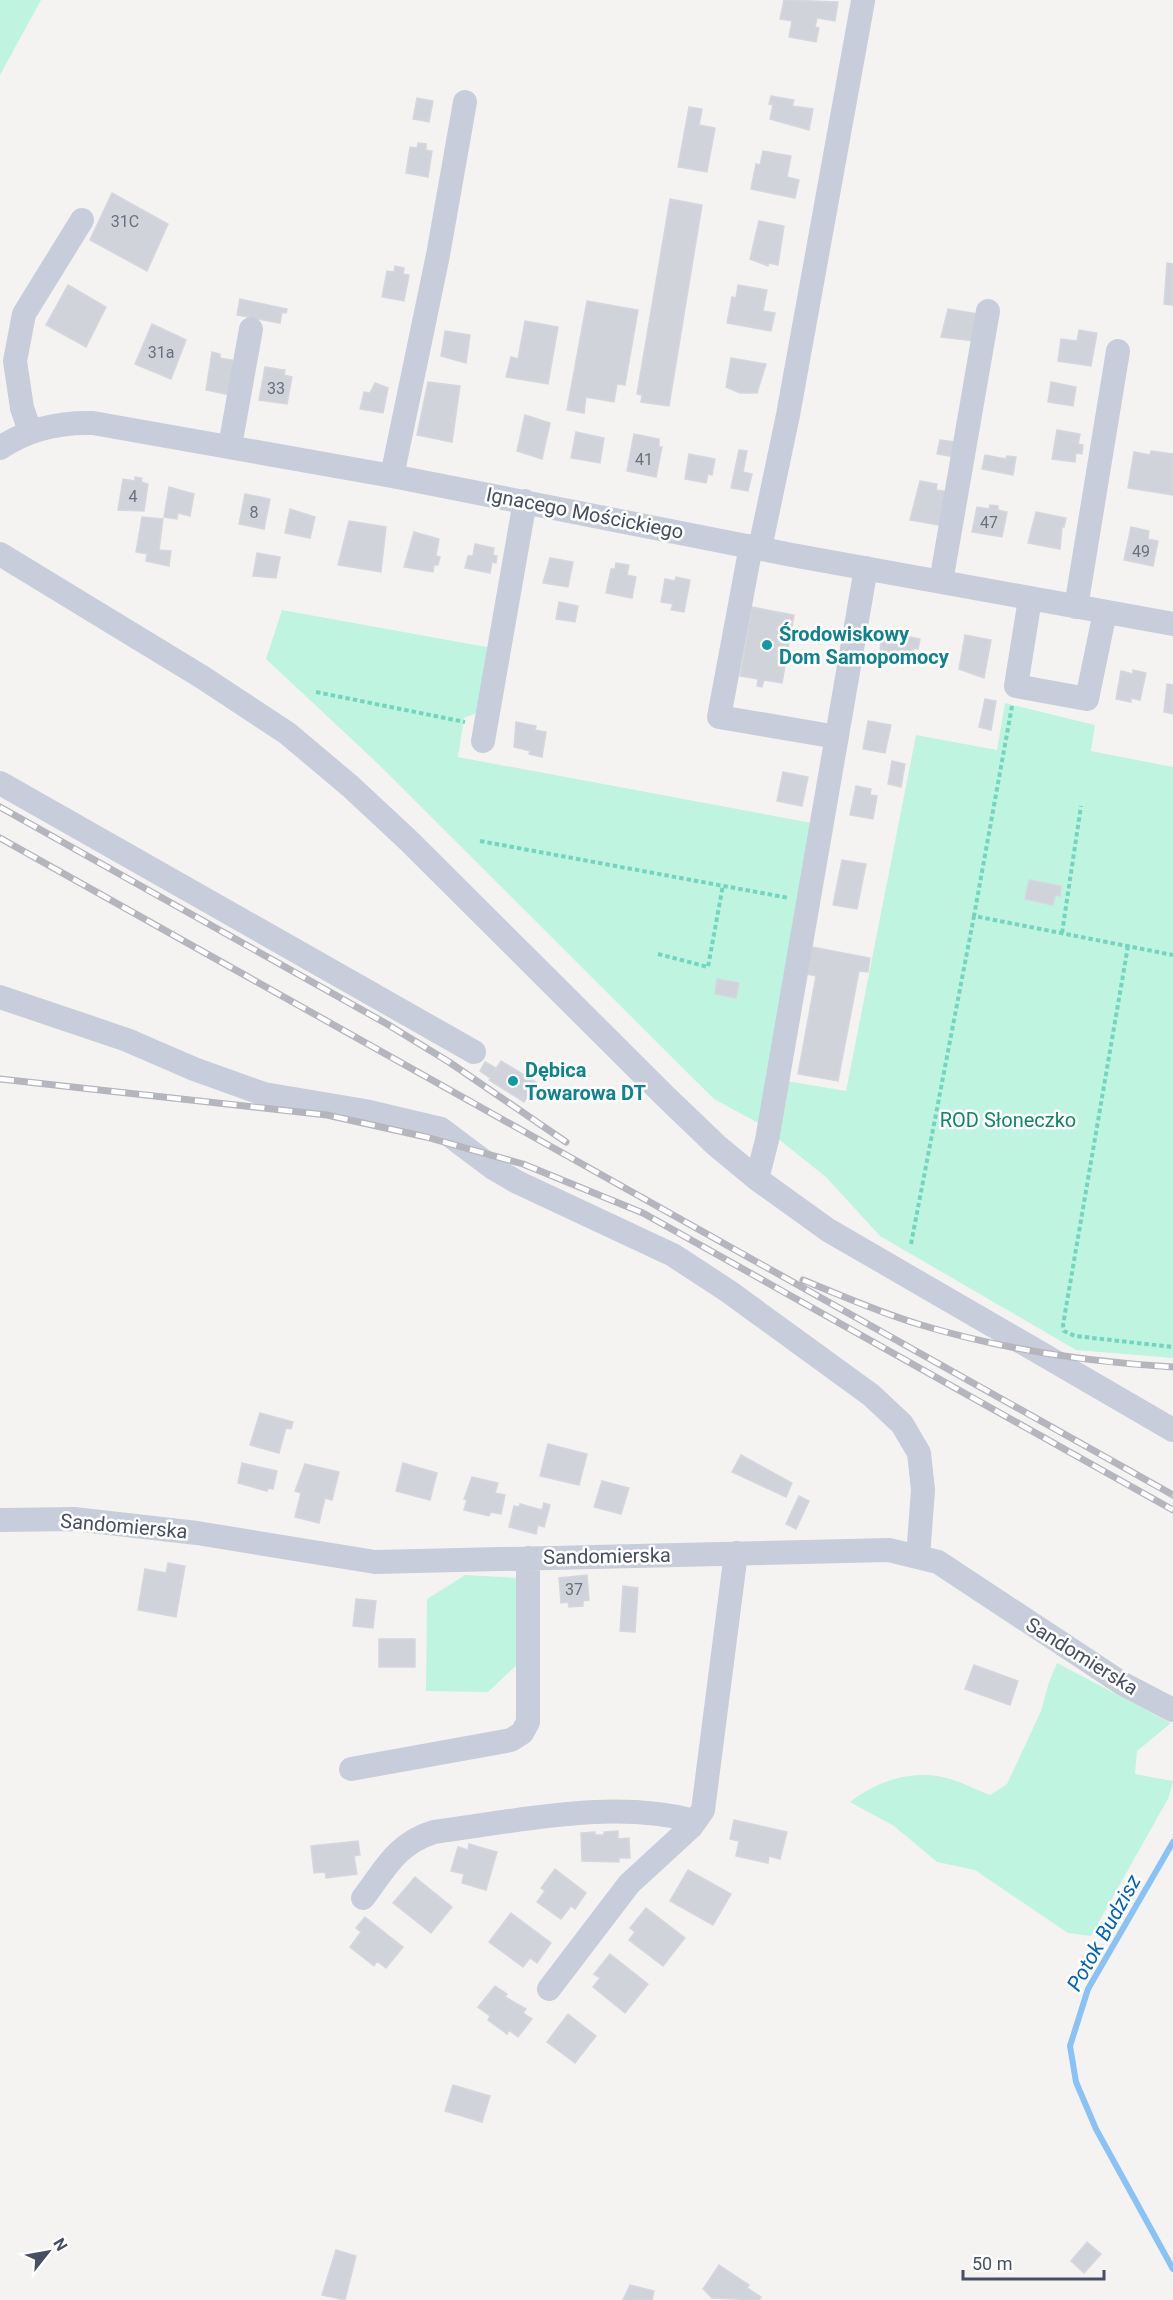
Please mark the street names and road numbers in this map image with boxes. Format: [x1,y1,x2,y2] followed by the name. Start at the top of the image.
[484,482,686,544] street label: Ignacego Mościckiego
[59,1508,189,1544] street label: Sandomierska
[543,1543,671,1569] street label: Sandomierska
[1022,1612,1142,1700] street label: Sandomierska

